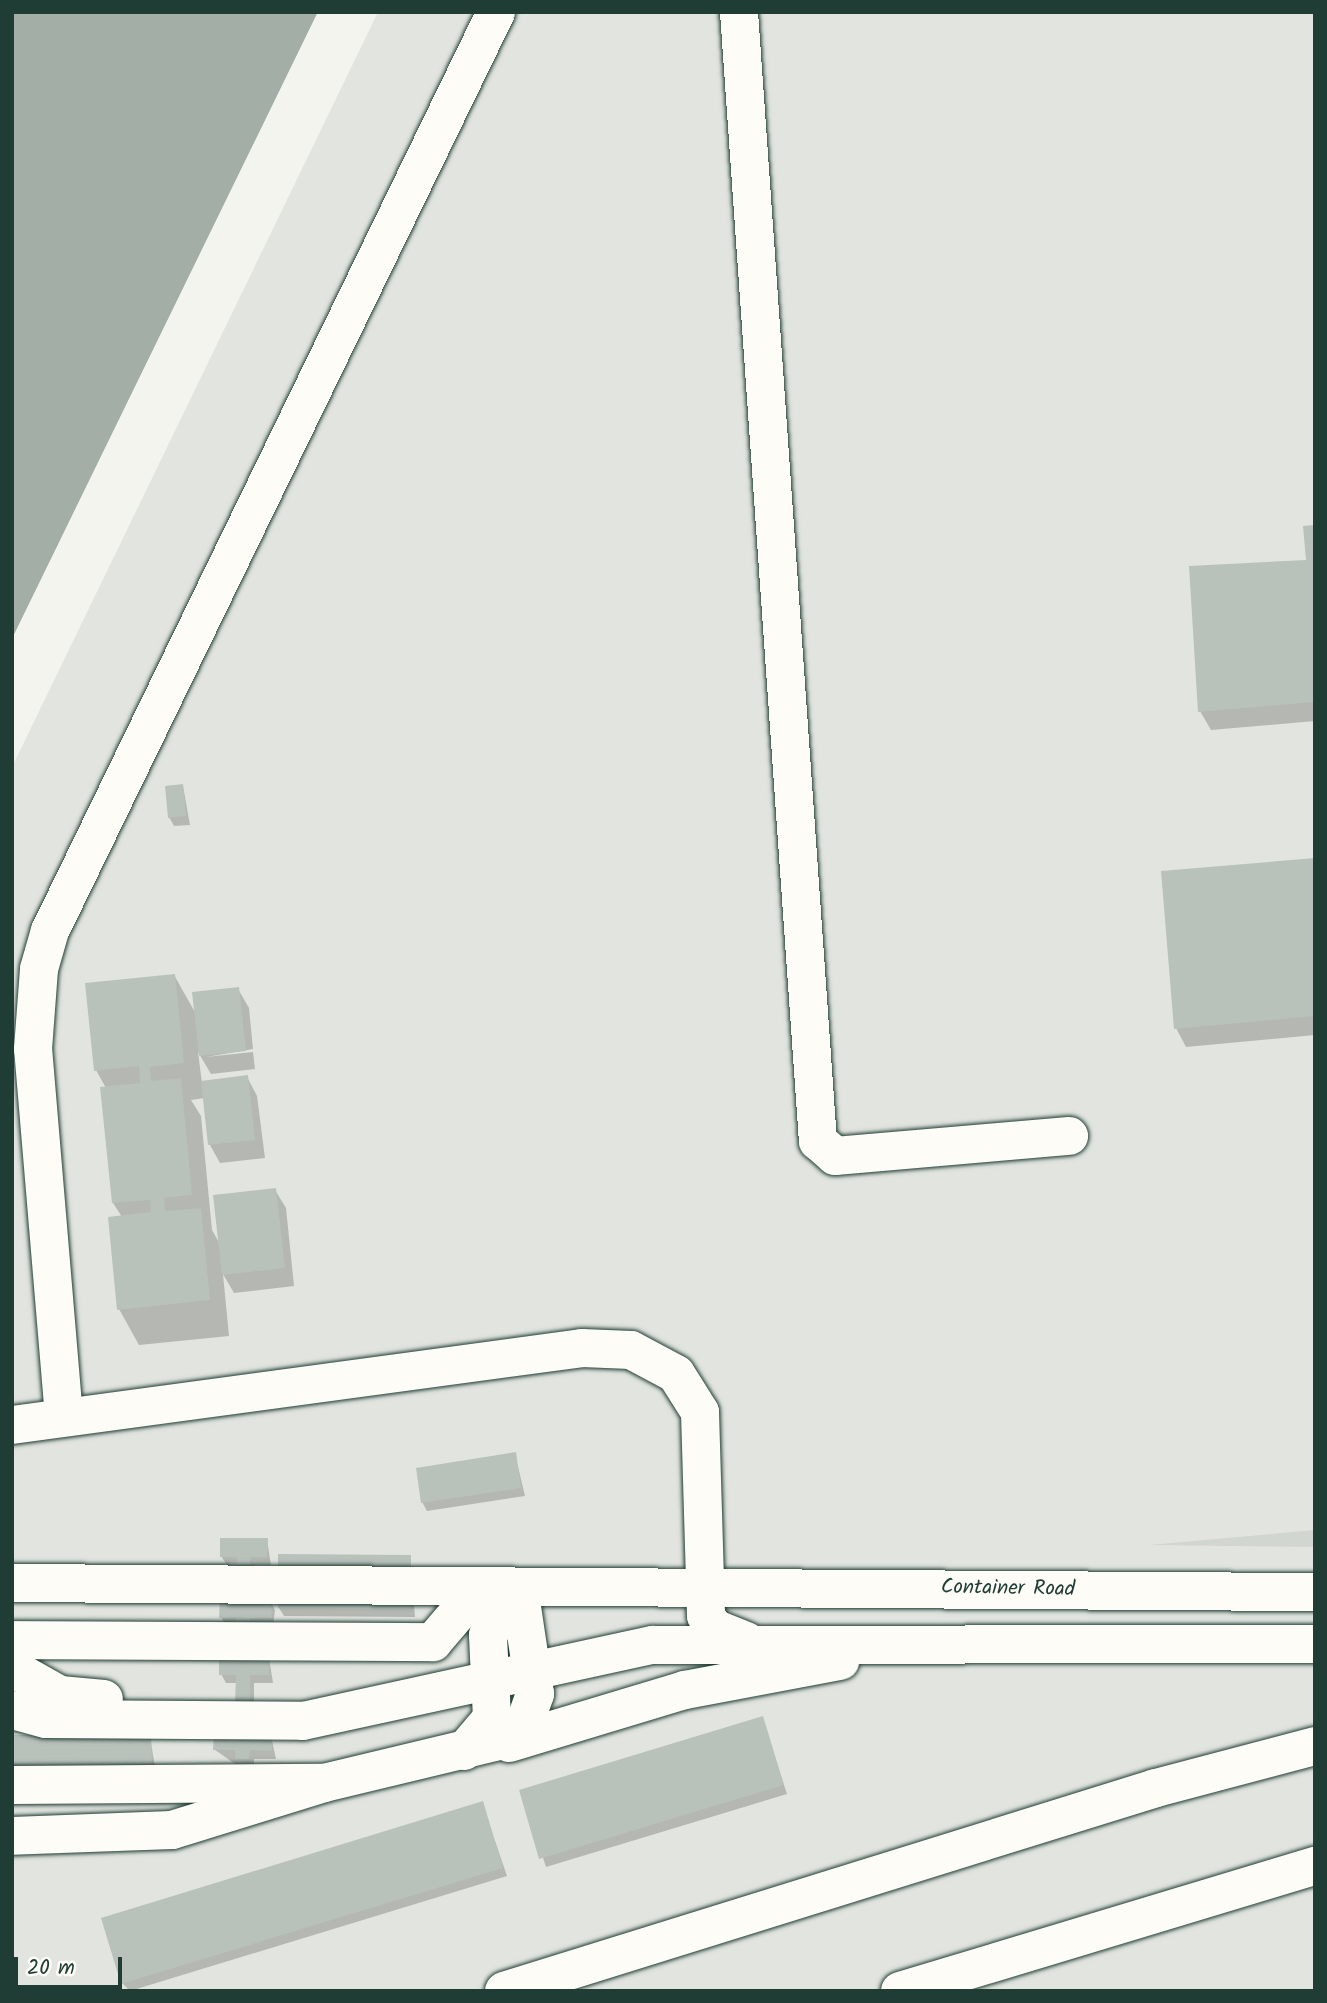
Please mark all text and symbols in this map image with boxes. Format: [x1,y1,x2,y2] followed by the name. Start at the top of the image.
[941,1575,1075,1603] street label: Container Road
[18,1944,126,1988] scale bar
[27,1952,75,1985] text: 20 m

